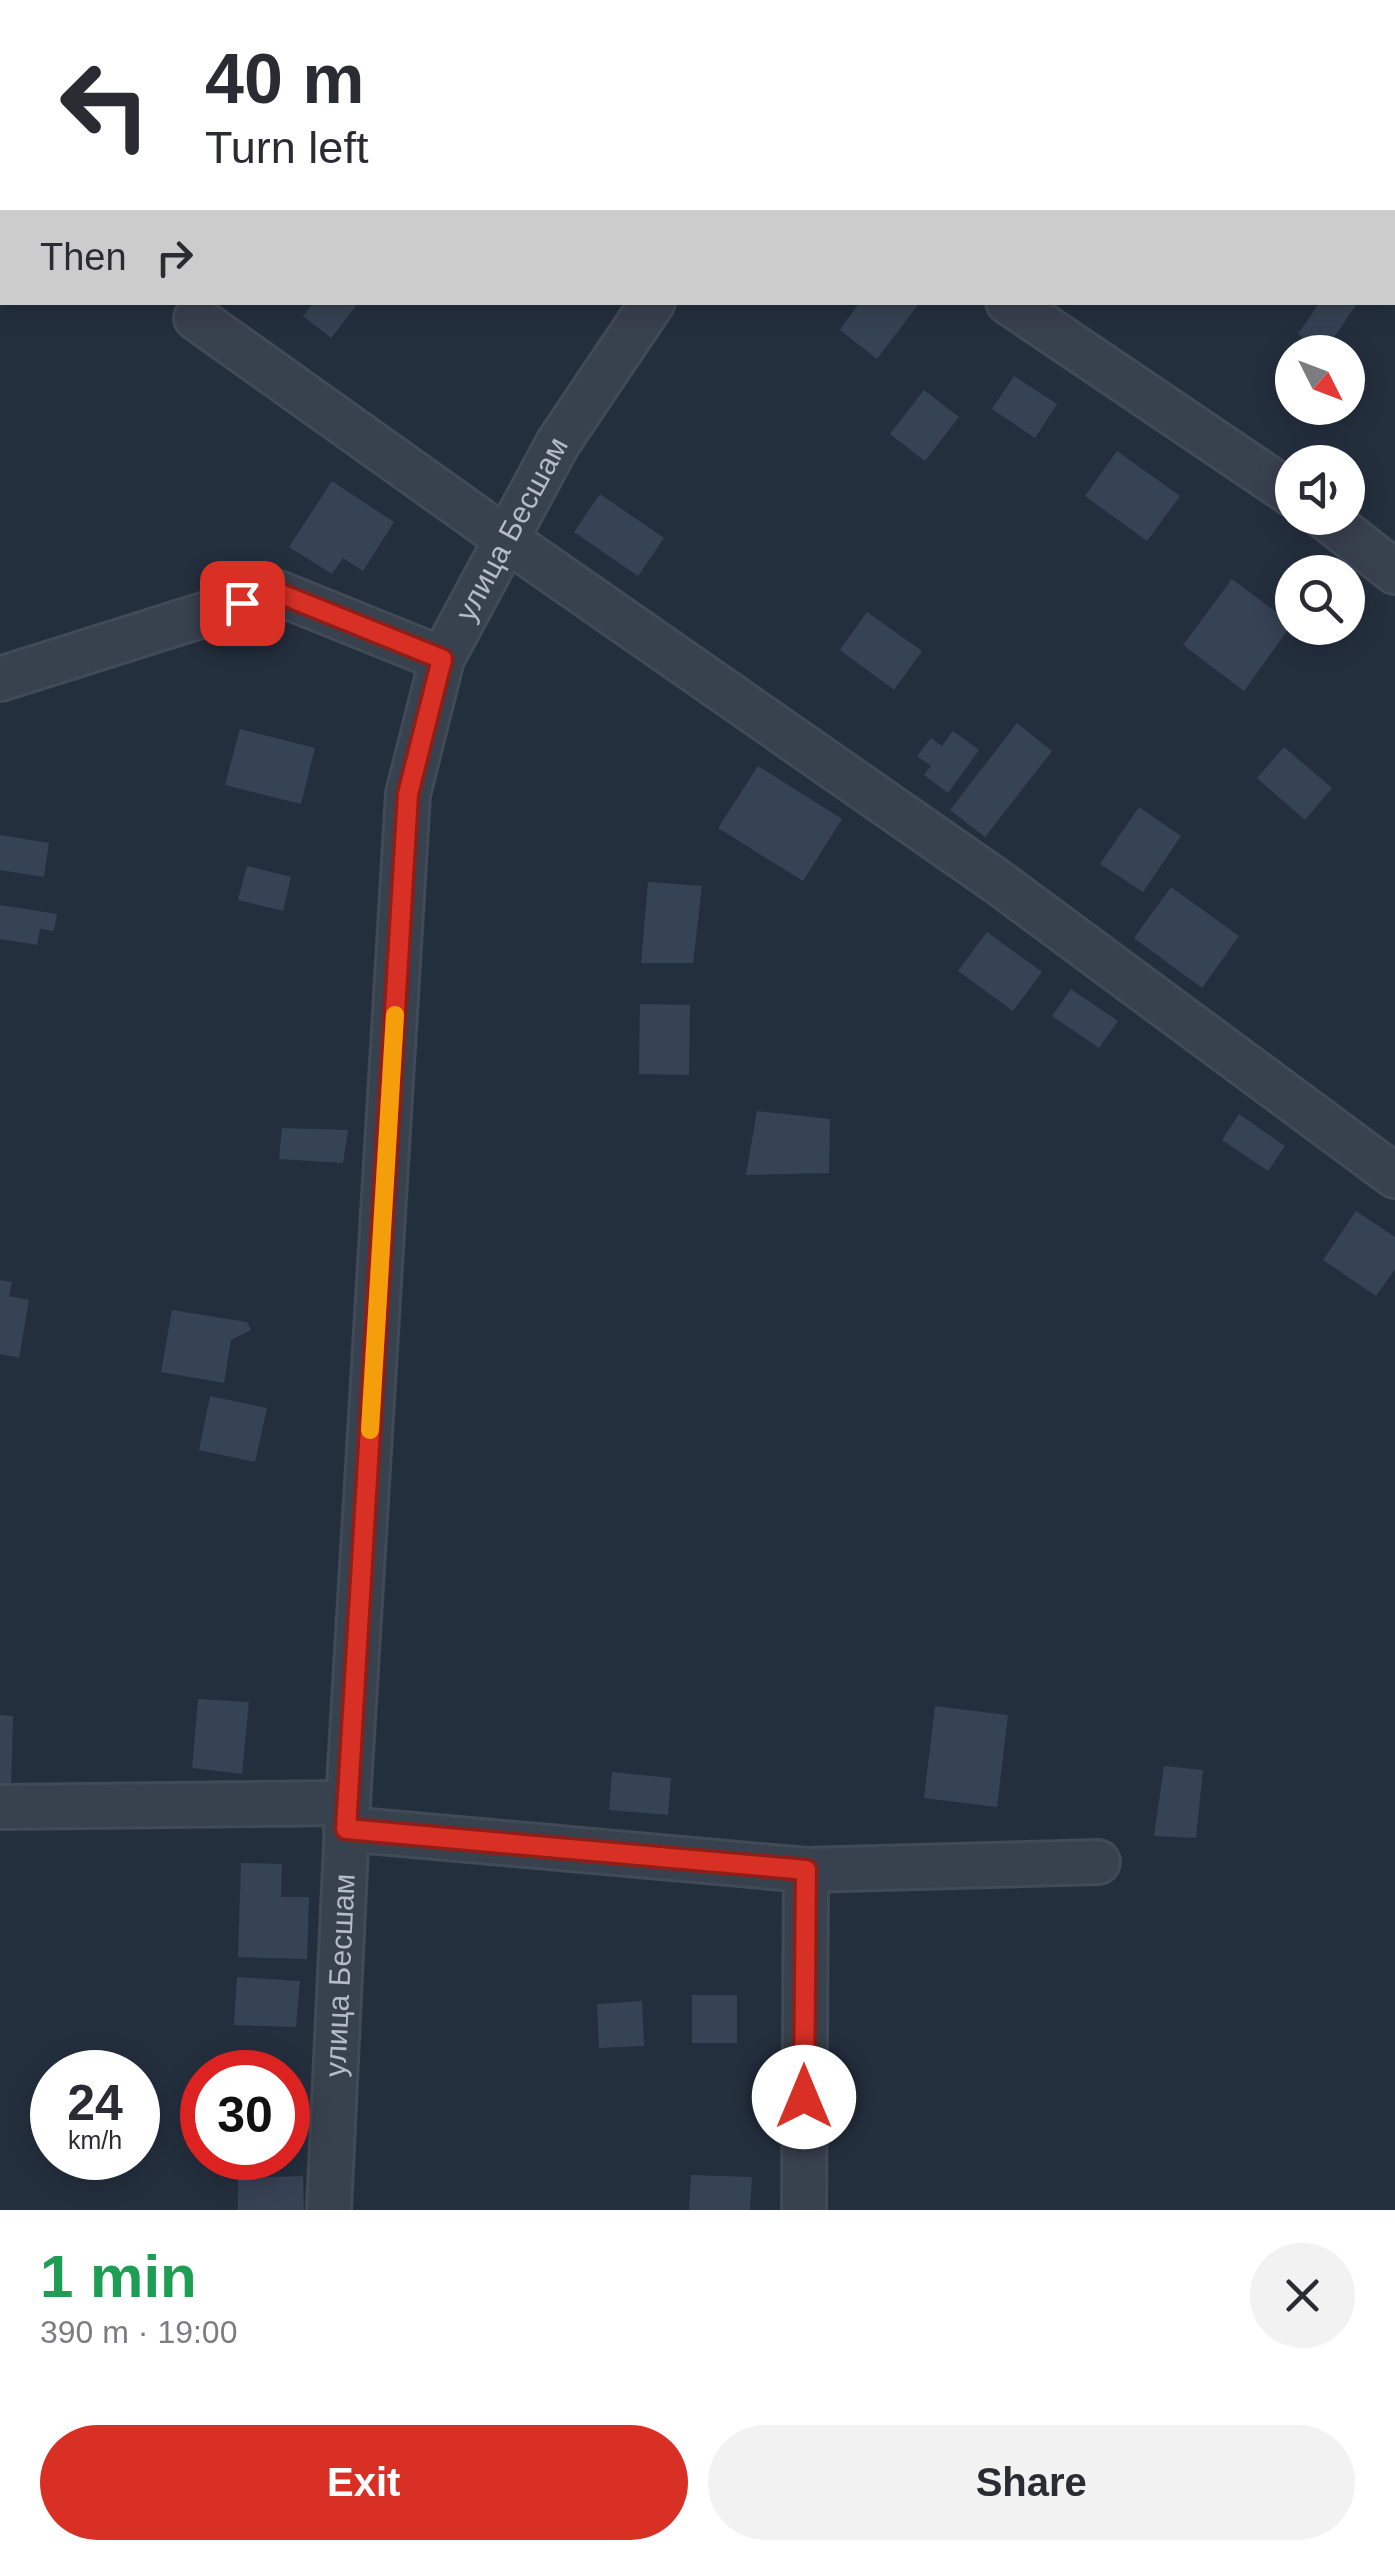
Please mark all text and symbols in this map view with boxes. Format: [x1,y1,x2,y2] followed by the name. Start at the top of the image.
[40,40,170,170] icon: left
[205,40,365,118] text: 40 m
[205,122,368,173] text: Turn left
[147,230,202,285] icon: right
[40,236,127,278] text: Then
[1275,335,1365,425] north arrow
[1275,335,1365,645] map controls
[449,431,574,626] street label: улица Бесшам
[1275,445,1365,535] button: sound
[1275,555,1365,645] button: search
[200,561,285,646] pin
[215,576,270,631] icon: arrive
[318,1873,361,2078] street label: улица Бесшам
[752,2045,856,2149] position arrow
[180,2050,310,2180] speed limit sign: 30
[67,2075,123,2131] text: 24
[68,2126,122,2154] text: km/h
[40,2243,197,2310] text: 1 min
[1250,2243,1355,2348] button: close
[40,2314,237,2350] text: 390 m · 19:00
[40,2425,688,2540] button: Exit
[708,2425,1355,2540] button: Share

